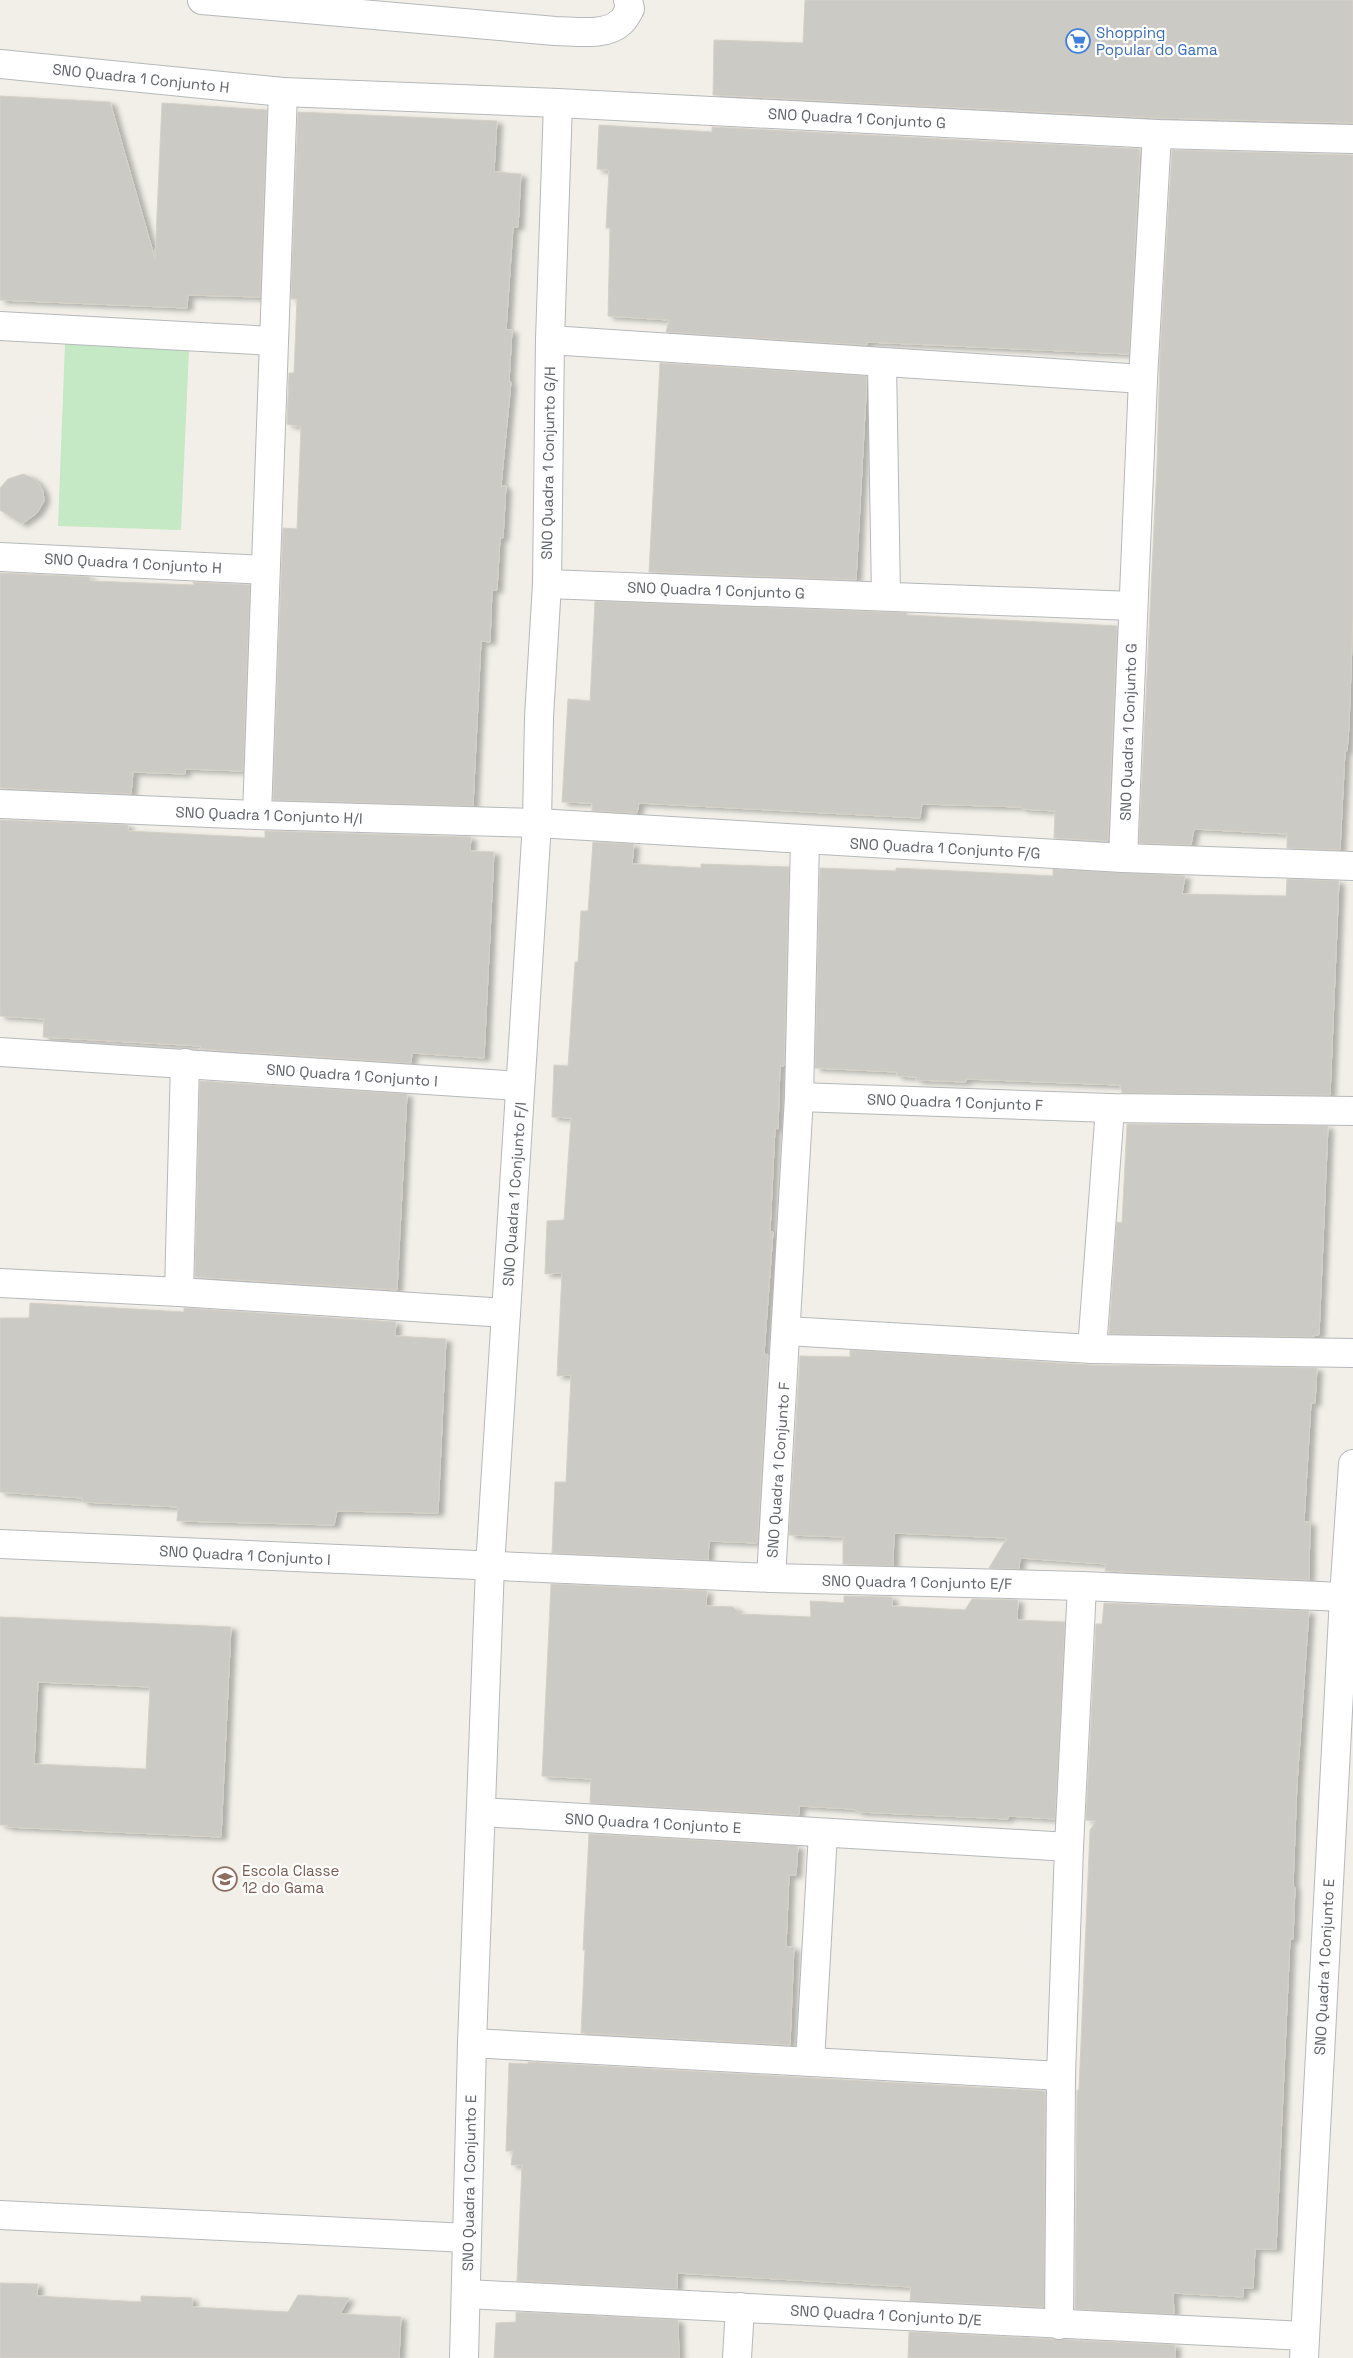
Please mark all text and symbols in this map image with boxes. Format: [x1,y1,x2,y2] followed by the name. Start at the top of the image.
[1096,23,1218,59] place label: Shopping Popular do Gama
[1065,28,1091,54] supermarket icon: Shopping Popular do Gama
[52,59,230,97] street label: SNO Quadra 1 Conjunto H
[768,104,946,132] street label: SNO Quadra 1 Conjunto G
[537,366,559,560] street label: SNO Quadra 1 Conjunto G/H
[44,549,222,577] street label: SNO Quadra 1 Conjunto H
[627,577,805,603] street label: SNO Quadra 1 Conjunto G
[1115,643,1141,821] street label: SNO Quadra 1 Conjunto G
[175,802,363,828] street label: SNO Quadra 1 Conjunto H/I
[849,834,1041,862] street label: SNO Quadra 1 Conjunto F/G
[266,1060,438,1090] street label: SNO Quadra 1 Conjunto I
[867,1089,1043,1115] street label: SNO Quadra 1 Conjunto F
[498,1101,530,1287] street label: SNO Quadra 1 Conjunto F/I
[762,1381,794,1559] street label: SNO Quadra 1 Conjunto F
[159,1541,331,1569] street label: SNO Quadra 1 Conjunto I
[822,1571,1012,1593] street label: SNO Quadra 1 Conjunto E/F
[564,1809,742,1837] street label: SNO Quadra 1 Conjunto E
[242,1861,339,1897] place label: Escola Classe 12 do Gama
[212,1866,238,1892] school or university icon: Escola Classe 12 do Gama
[1310,1878,1338,2056] street label: SNO Quadra 1 Conjunto E
[458,2095,480,2271] street label: SNO Quadra 1 Conjunto E
[790,2300,982,2330] street label: SNO Quadra 1 Conjunto D/E

